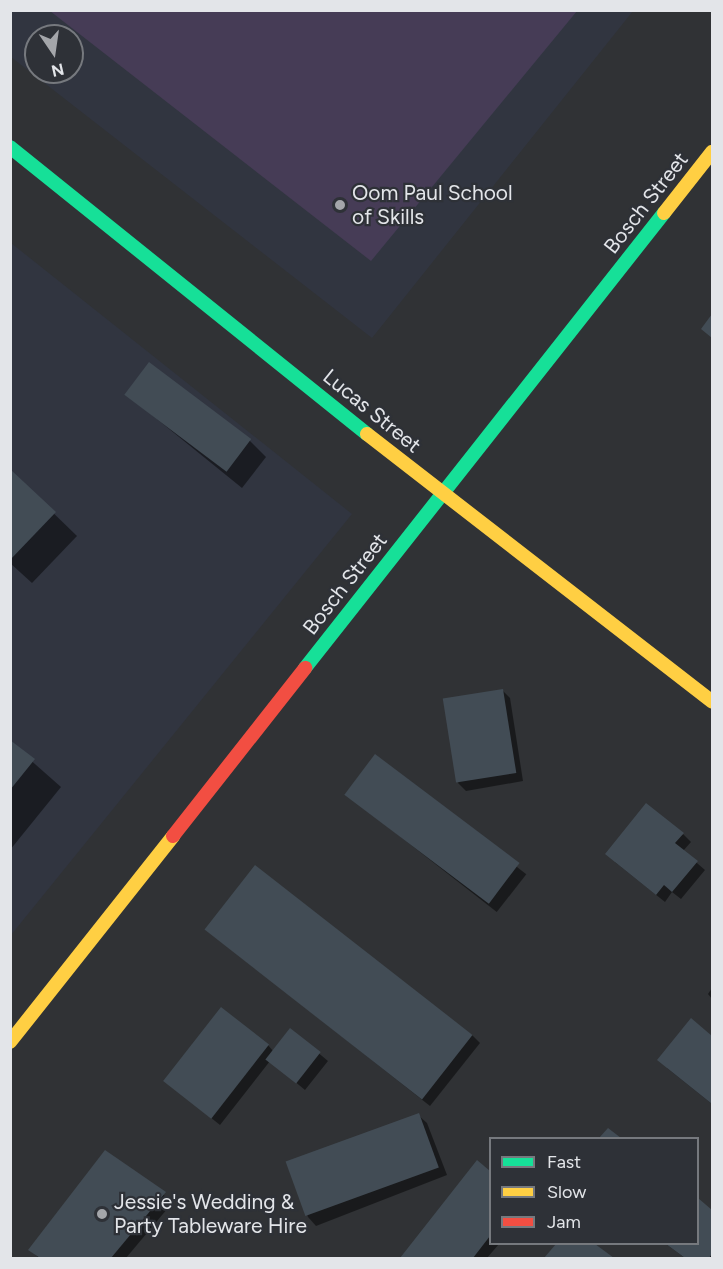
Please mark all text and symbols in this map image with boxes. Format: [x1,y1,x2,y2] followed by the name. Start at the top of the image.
[24,24,84,84] north arrow
[50,59,66,81] text: N
[599,147,693,259] street label: Bosch Street
[352,180,513,230] place label: Oom Paul School of Skills
[333,198,347,212] marker: Oom Paul School of Skills
[318,364,426,458] street label: Lucas Street
[298,528,392,640] street label: Bosch Street
[489,1137,699,1245] legend
[547,1151,581,1173] text: Fast
[547,1181,586,1203] text: Slow
[114,1189,307,1239] place label: Jessie's Wedding & Party Tableware Hire
[95,1207,109,1221] marker: Jessie's Wedding & Party Tableware Hire
[547,1211,581,1233] text: Jam

